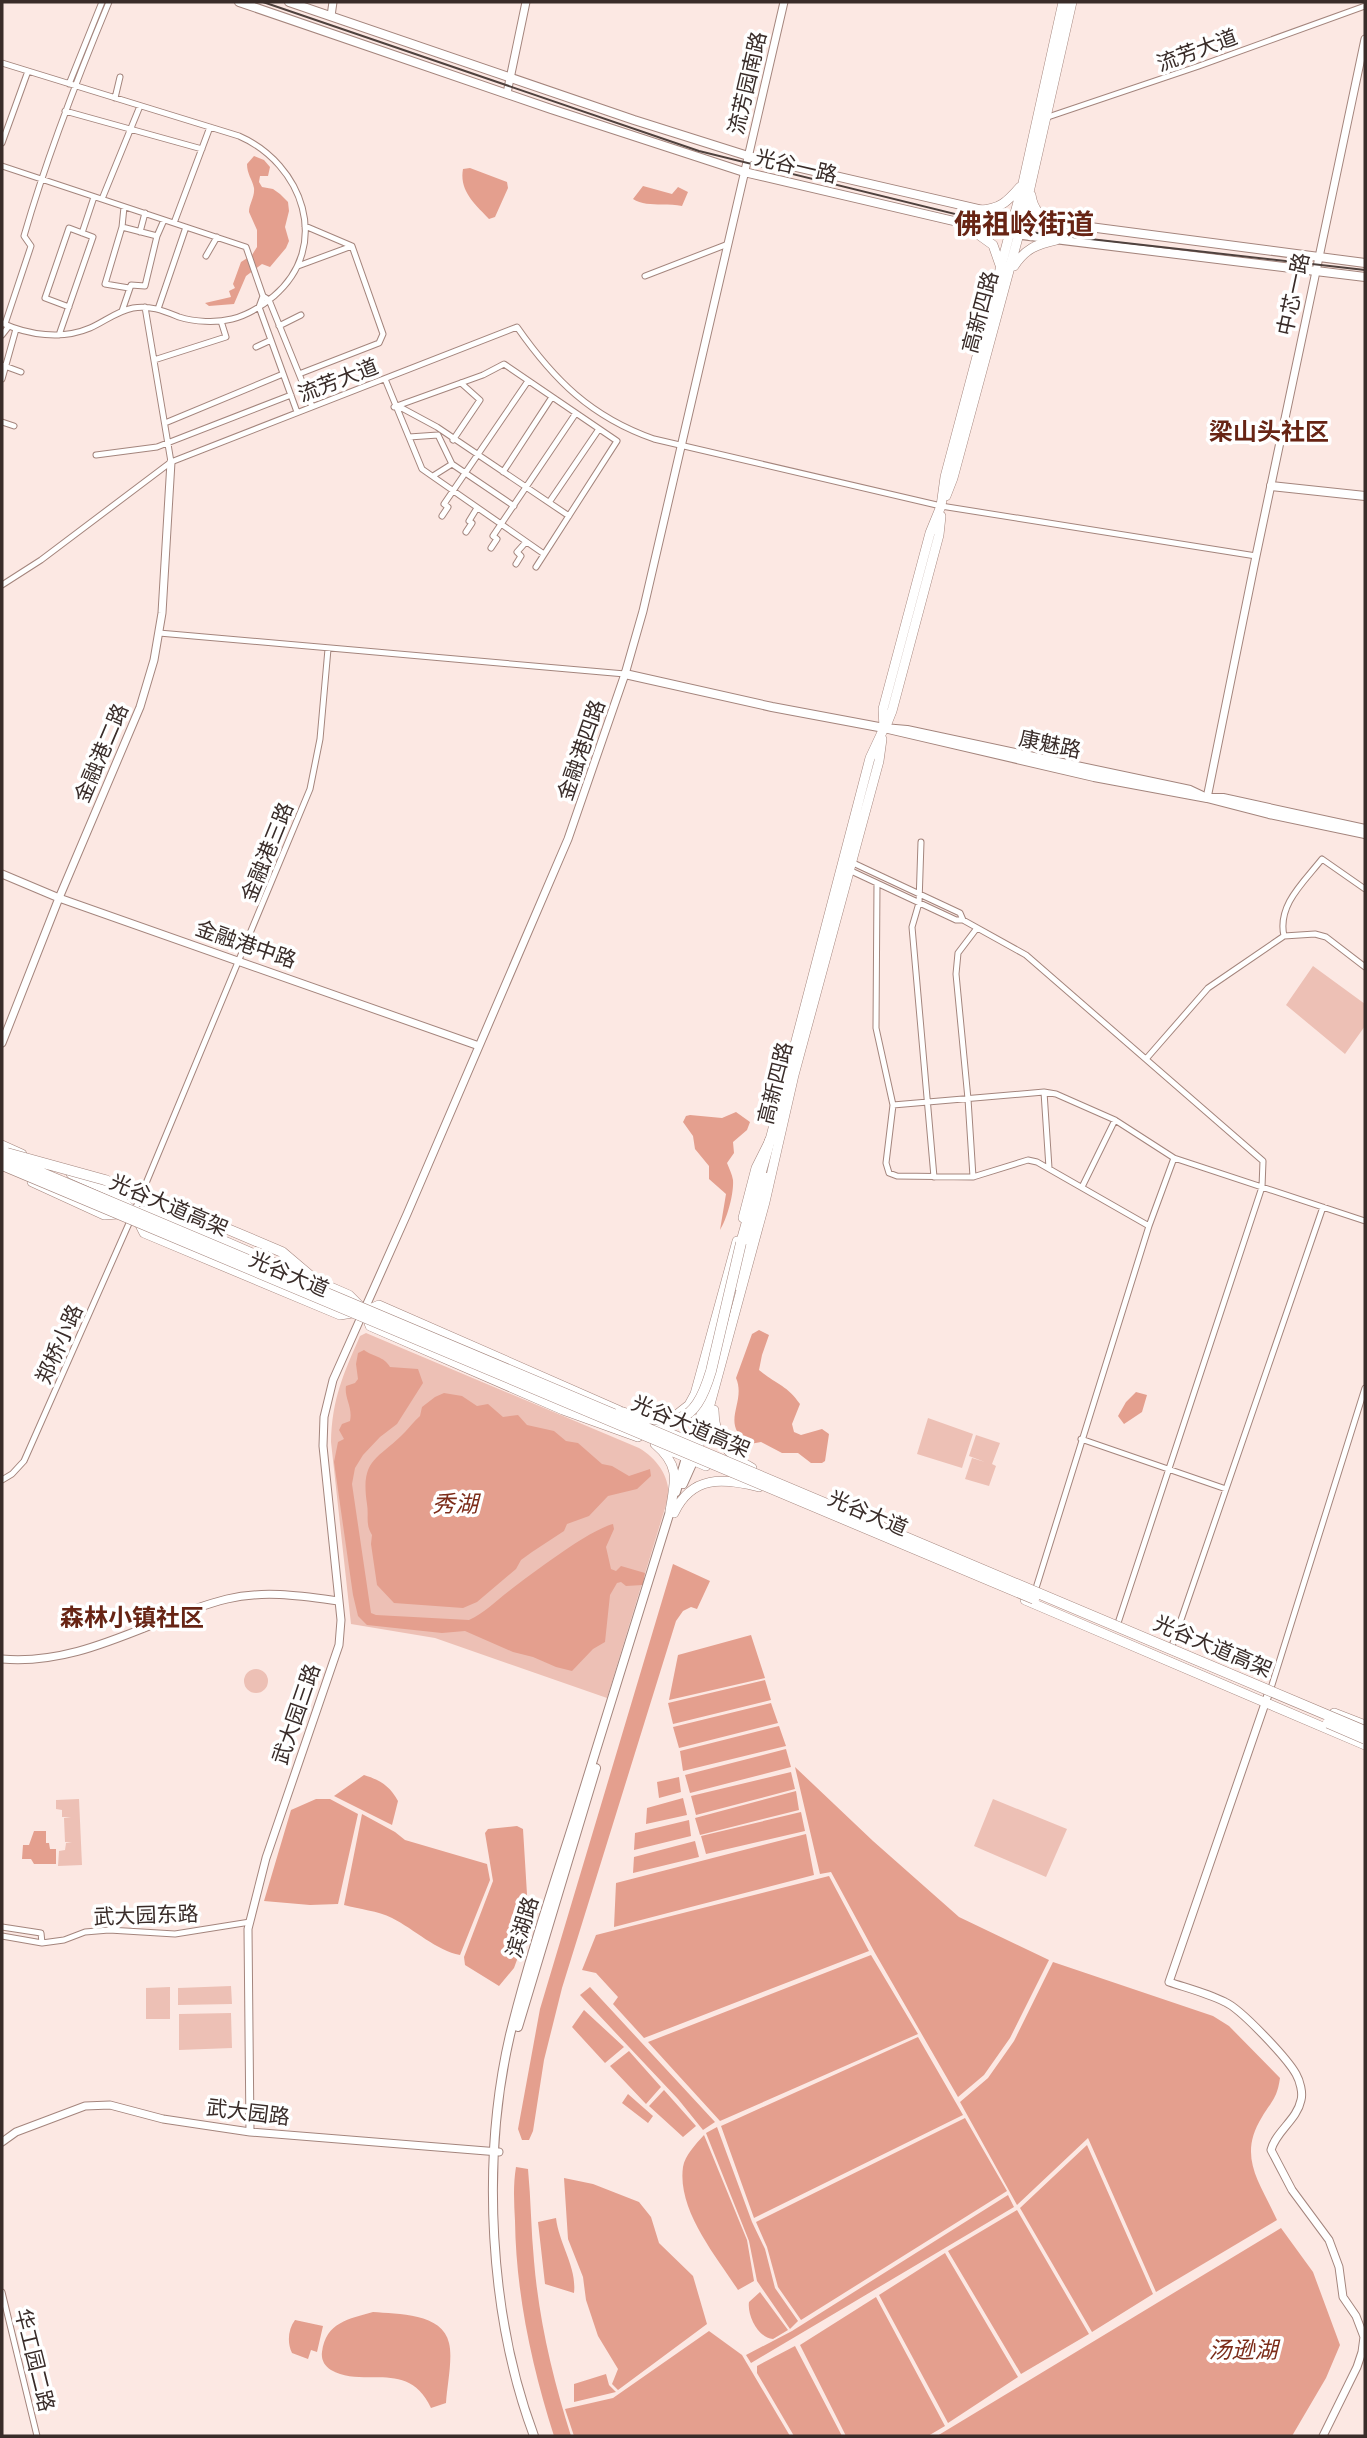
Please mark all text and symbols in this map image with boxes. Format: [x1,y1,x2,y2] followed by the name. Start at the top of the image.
[1153,23,1241,77] street label: 流芳大道
[722,29,772,137] street label: 流芳园南路
[752,143,840,189] street label: 光谷一路
[954,206,1094,242] district label: 佛祖岭街道
[1271,250,1315,338] street label: 中芯一路
[956,268,1004,356] street label: 高新四路
[294,352,382,408] street label: 流芳大道
[1209,416,1329,447] district label: 梁山头社区
[551,696,611,804] street label: 金融港四路
[68,699,134,807] street label: 金融港二路
[1016,724,1084,764] street label: 康魅路
[235,798,299,906] street label: 金融港三路
[192,914,300,974] street label: 金融港中路
[752,1039,798,1127] street label: 高新四路
[106,1168,232,1242] street label: 光谷大道高架
[245,1245,333,1303] street label: 光谷大道
[30,1300,88,1388] street label: 郑桥小路
[628,1389,754,1463] street label: 光谷大道高架
[824,1484,912,1542] street label: 光谷大道
[432,1489,481,1519] water label: 秀湖
[60,1602,204,1633] district label: 森林小镇社区
[1150,1609,1276,1683] street label: 光谷大道高架
[266,1660,326,1768] street label: 武大园三路
[500,1893,544,1961] street label: 滨湖路
[93,1900,199,1930] street label: 武大园东路
[205,2093,291,2131] street label: 武大园路
[9,2306,61,2414] street label: 华工园二路
[1209,2335,1281,2365] water label: 汤逊湖

